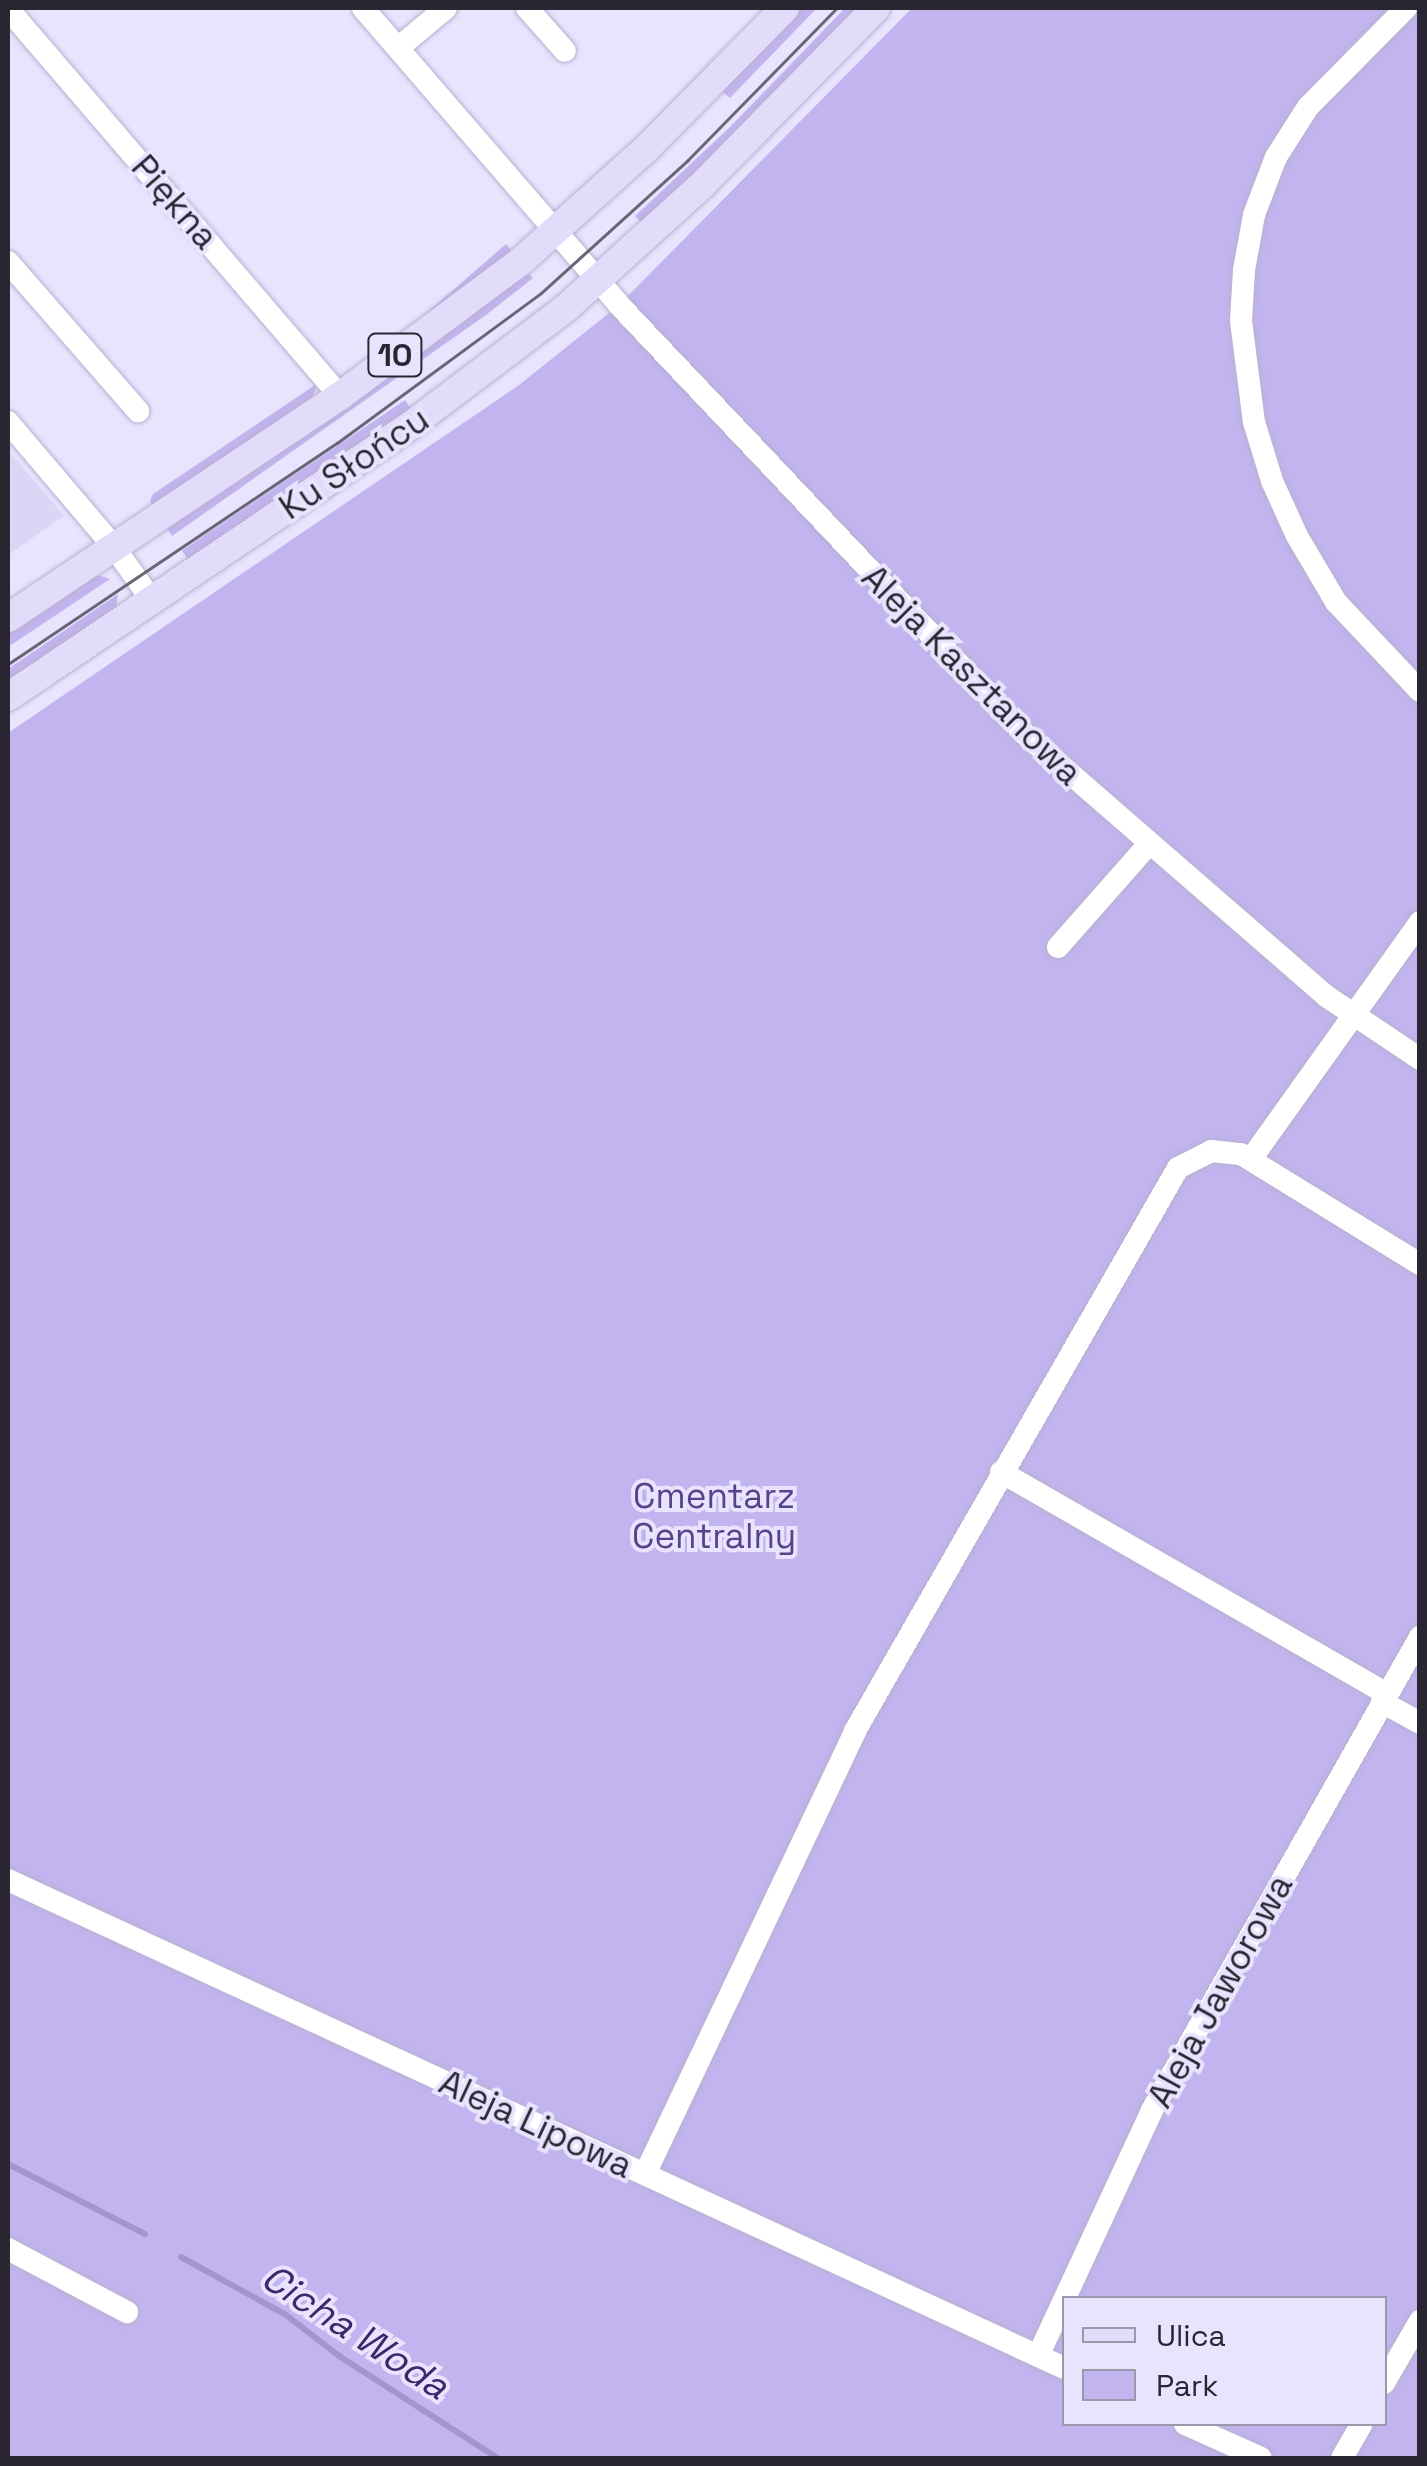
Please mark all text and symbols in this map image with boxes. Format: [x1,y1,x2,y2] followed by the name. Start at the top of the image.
[123,146,227,258] street label: Piękna
[365,328,425,382] road number: 10
[271,398,437,528] street label: Ku Słońcu
[853,556,1091,794] street label: Aleja Kasztanowa
[632,1475,796,1557] park label: Cmentarz Centralny
[1139,1867,1301,2115] street label: Aleja Jaworowa
[433,2061,639,2187] street label: Aleja Lipowa
[253,2255,457,2409] water label: Cicha Woda
[1062,2296,1387,2426] legend
[1156,2316,1226,2355] text: Ulica
[1156,2366,1218,2405] text: Park

